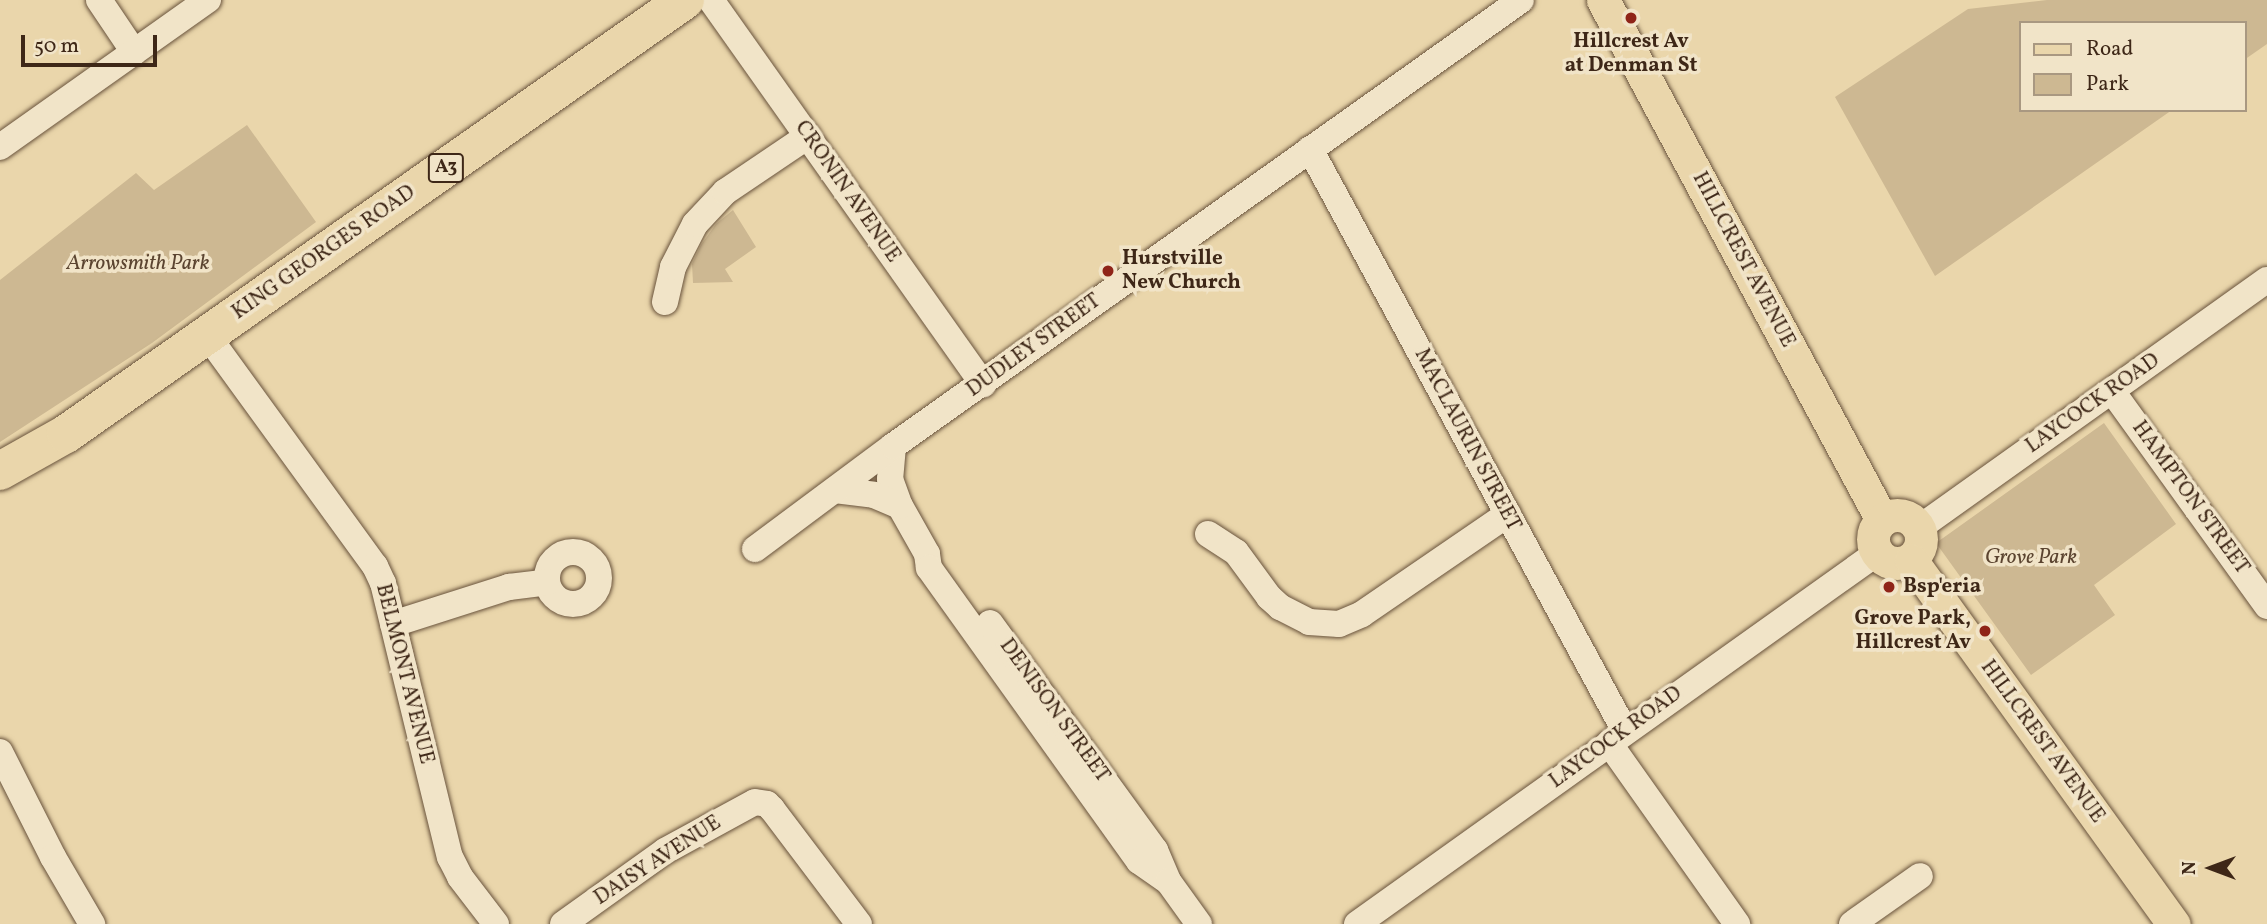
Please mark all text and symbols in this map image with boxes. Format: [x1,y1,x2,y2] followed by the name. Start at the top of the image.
[1623,10,1639,26] marker: Hillcrest Av at Denman St
[24,21,161,65] scale bar
[2018,21,2246,112] legend
[1565,29,1697,79] place label: Hillcrest Av at Denman St
[34,32,79,61] text: 50 m
[2086,35,2133,64] text: Road
[2086,70,2129,99] text: Park
[789,116,905,268] street label: CRONIN AVENUE
[427,152,465,184] road number: A3
[1686,168,1800,352] street label: HILLCREST AVENUE
[228,180,420,326] street label: KING GEORGES ROAD
[1122,246,1241,296] place label: Hurstville New Church
[67,251,209,277] park label: Arrowsmith Park
[1100,263,1116,279] marker: Hurstville New Church
[962,289,1106,403] street label: DUDLEY STREET
[1408,344,1526,536] street label: MACLAURIN STREET
[2021,349,2165,459] street label: LAYCOCK ROAD
[2126,416,2254,580] street label: HAMPTON STREET
[1985,545,2077,571] park label: Grove Park
[1903,574,1981,600] place label: Bsp'eria
[1881,579,1897,595] marker: Bsp'eria
[369,581,439,767] street label: BELMONT AVENUE
[1854,606,1971,656] place label: Grove Park, Hillcrest Av
[1977,623,1993,639] marker: Grove Park, Hillcrest Av
[993,634,1115,788] street label: DENISON STREET
[1974,655,2110,829] street label: HILLCREST AVENUE
[1545,682,1687,794] street label: LAYCOCK ROAD
[590,810,726,912] street label: DAISY AVENUE
[2176,833,2246,903] north arrow
[2177,861,2203,875] text: N

